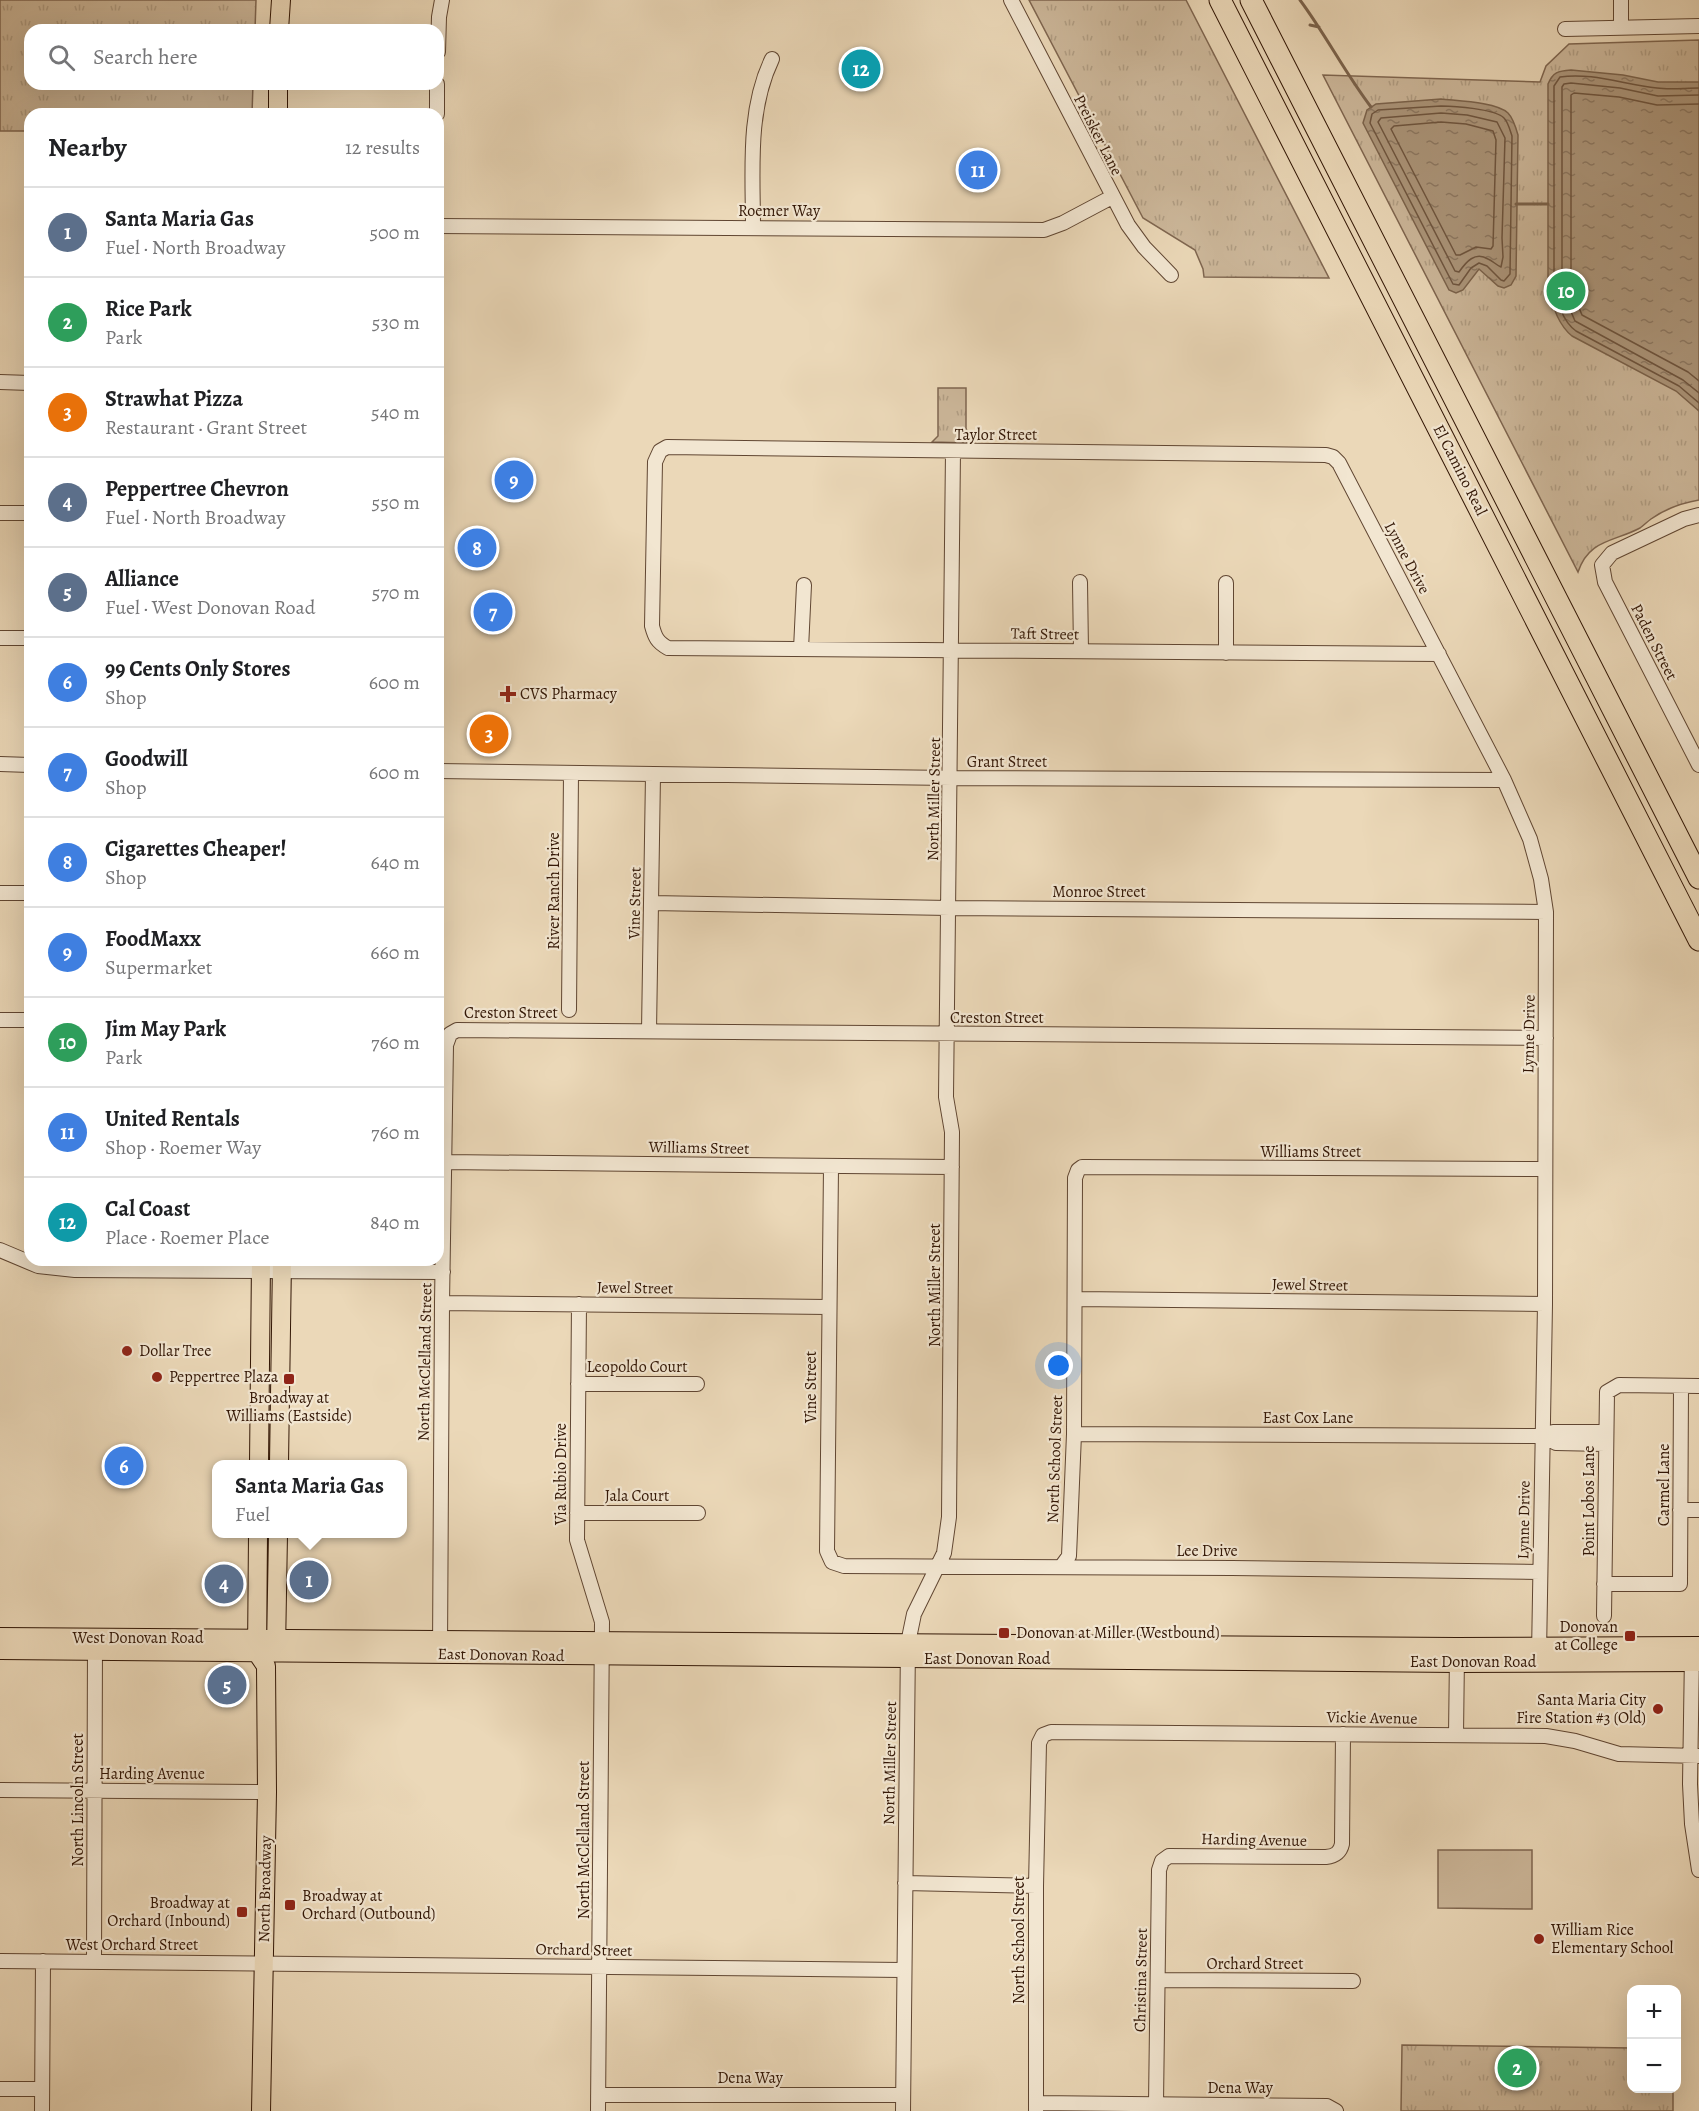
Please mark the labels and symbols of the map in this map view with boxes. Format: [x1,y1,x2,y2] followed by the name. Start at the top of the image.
[842,46,880,92] pin: 12
[1068,91,1128,179] street label: Preisker Lane
[958,148,998,192] pin: 11
[738,200,821,222] street label: Roemer Way
[1546,268,1586,314] pin: 10
[1428,421,1492,519] street label: El Camino Real
[955,424,1037,446] street label: Taylor Street
[494,458,534,502] pin: 9
[1379,518,1435,598] street label: Lynne Drive
[458,526,496,570] pin: 8
[474,590,512,634] pin: 7
[1625,600,1683,684] street label: Paden Street
[1011,622,1079,646] street label: Taft Street
[520,683,618,705] place label: CVS Pharmacy
[501,687,515,701] marker: CVS Pharmacy
[470,712,508,756] pin: 3
[922,737,946,861] street label: North Miller Street
[967,751,1047,773] street label: Grant Street
[543,832,565,950] street label: River Ranch Drive
[623,867,647,940] street label: Vine Street
[1052,881,1146,903] street label: Monroe Street
[1517,994,1541,1074] street label: Lynne Drive
[464,1002,558,1024] street label: Creston Street
[950,1007,1044,1029] street label: Creston Street
[647,1136,750,1160] street label: Williams Street
[1260,1141,1361,1163] street label: Williams Street
[924,1223,946,1347] street label: North Miller Street
[1272,1273,1348,1297] street label: Jewel Street
[597,1276,673,1300] street label: Jewel Street
[413,1283,437,1441] street label: North McClelland Street
[139,1340,211,1362] place label: Dollar Tree
[120,1344,134,1358] marker: Dollar Tree
[800,1351,822,1424] street label: Vine Street
[1044,1351,1073,1380] your location
[586,1356,688,1378] street label: Leopoldo Court
[169,1366,279,1388] place label: Peppertree Plaza
[150,1370,164,1384] marker: Peppertree Plaza
[282,1372,296,1386] marker: Broadway at Williams (Eastside)
[225,1387,352,1427] place label: Broadway at Williams (Eastside)
[1042,1395,1068,1523] street label: North School Street
[1262,1407,1354,1429] street label: East Cox Lane
[550,1423,572,1526] street label: Via Rubio Drive
[104,1444,144,1488] pin: 6
[1653,1444,1675,1526] street label: Carmel Lane
[1578,1445,1600,1557] street label: Point Lobos Lane
[1512,1480,1536,1560] street label: Lynne Drive
[605,1485,669,1507] street label: Jala Court
[1176,1540,1238,1562] street label: Lee Drive
[290,1558,328,1602] pin: 1
[204,1562,244,1606] pin: 4
[1554,1616,1618,1656] place label: Donovan at College
[1016,1622,1220,1644] place label: Donovan at Miller (Westbound)
[997,1626,1011,1640] marker: Donovan at Miller (Westbound)
[71,1627,204,1649] street label: West Donovan Road
[1623,1629,1637,1643] marker: Donovan at College
[437,1643,565,1667] street label: East Donovan Road
[924,1648,1051,1670] street label: East Donovan Road
[1410,1651,1537,1673] street label: East Donovan Road
[208,1662,246,1708] pin: 5
[1516,1689,1647,1729] place label: Santa Maria City Fire Station #3 (Old)
[878,1701,902,1825] street label: North Miller Street
[1651,1702,1665,1716] marker: Santa Maria City Fire Station #3 (Old)
[1325,1706,1418,1730] street label: Vickie Avenue
[67,1733,89,1867] street label: North Lincoln Street
[573,1761,595,1919] street label: North McClelland Street
[99,1763,205,1785] street label: Harding Avenue
[1201,1828,1307,1852] street label: Harding Avenue
[253,1834,277,1943] street label: North Broadway
[1008,1876,1030,2004] street label: North School Street
[302,1885,435,1925] place label: Broadway at Orchard (Outbound)
[107,1892,230,1932] place label: Broadway at Orchard (Inbound)
[283,1898,297,1912] marker: Broadway at Orchard (Outbound)
[235,1905,249,1919] marker: Broadway at Orchard (Inbound)
[1550,1919,1674,1959] place label: William Rice Elementary School
[1129,1928,1153,2032] street label: Christina Street
[1532,1932,1546,1946] marker: William Rice Elementary School
[65,1934,198,1956] street label: West Orchard Street
[535,1938,633,1962] street label: Orchard Street
[1207,1953,1303,1975] street label: Orchard Street
[1498,2046,1537,2090] pin: 2
[717,2067,784,2089] street label: Dena Way
[1207,2077,1274,2099] street label: Dena Way

